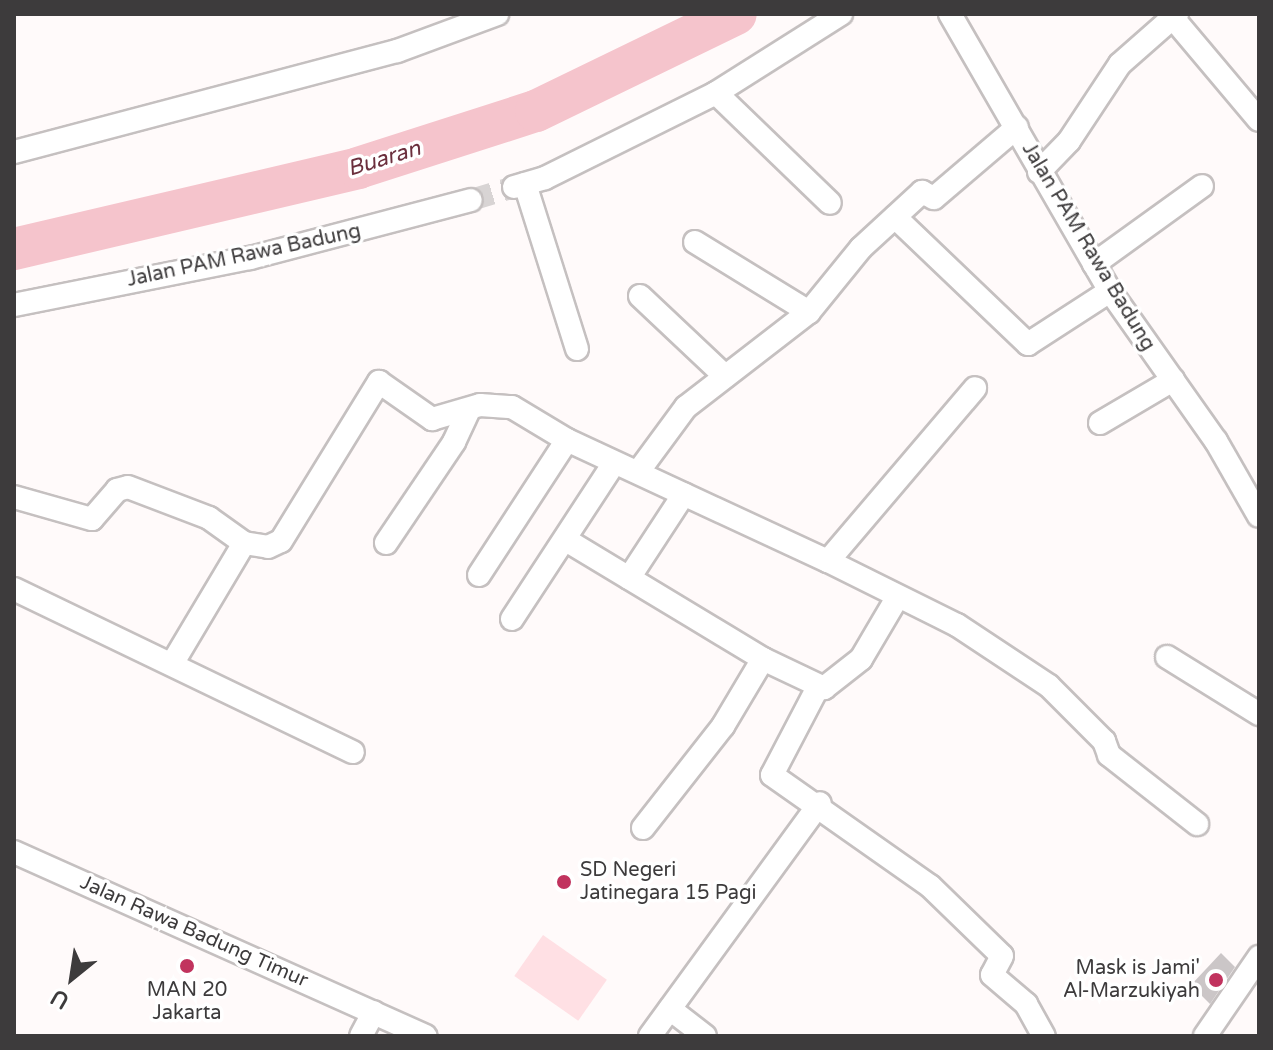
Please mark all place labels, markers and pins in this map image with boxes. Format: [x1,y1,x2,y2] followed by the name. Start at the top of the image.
[580,858,756,905] place label: SD Negeri Jatinegara 15 Pagi
[555,873,573,891] marker: SD Negeri Jatinegara 15 Pagi
[1063,956,1200,1003] place label: Mask is Jami' Al-Marzukiyah
[178,957,196,975] marker: MAN 20 Jakarta
[1207,971,1225,989] marker: Mask is Jami' Al-Marzukiyah
[147,978,227,1025] place label: MAN 20 Jakarta

